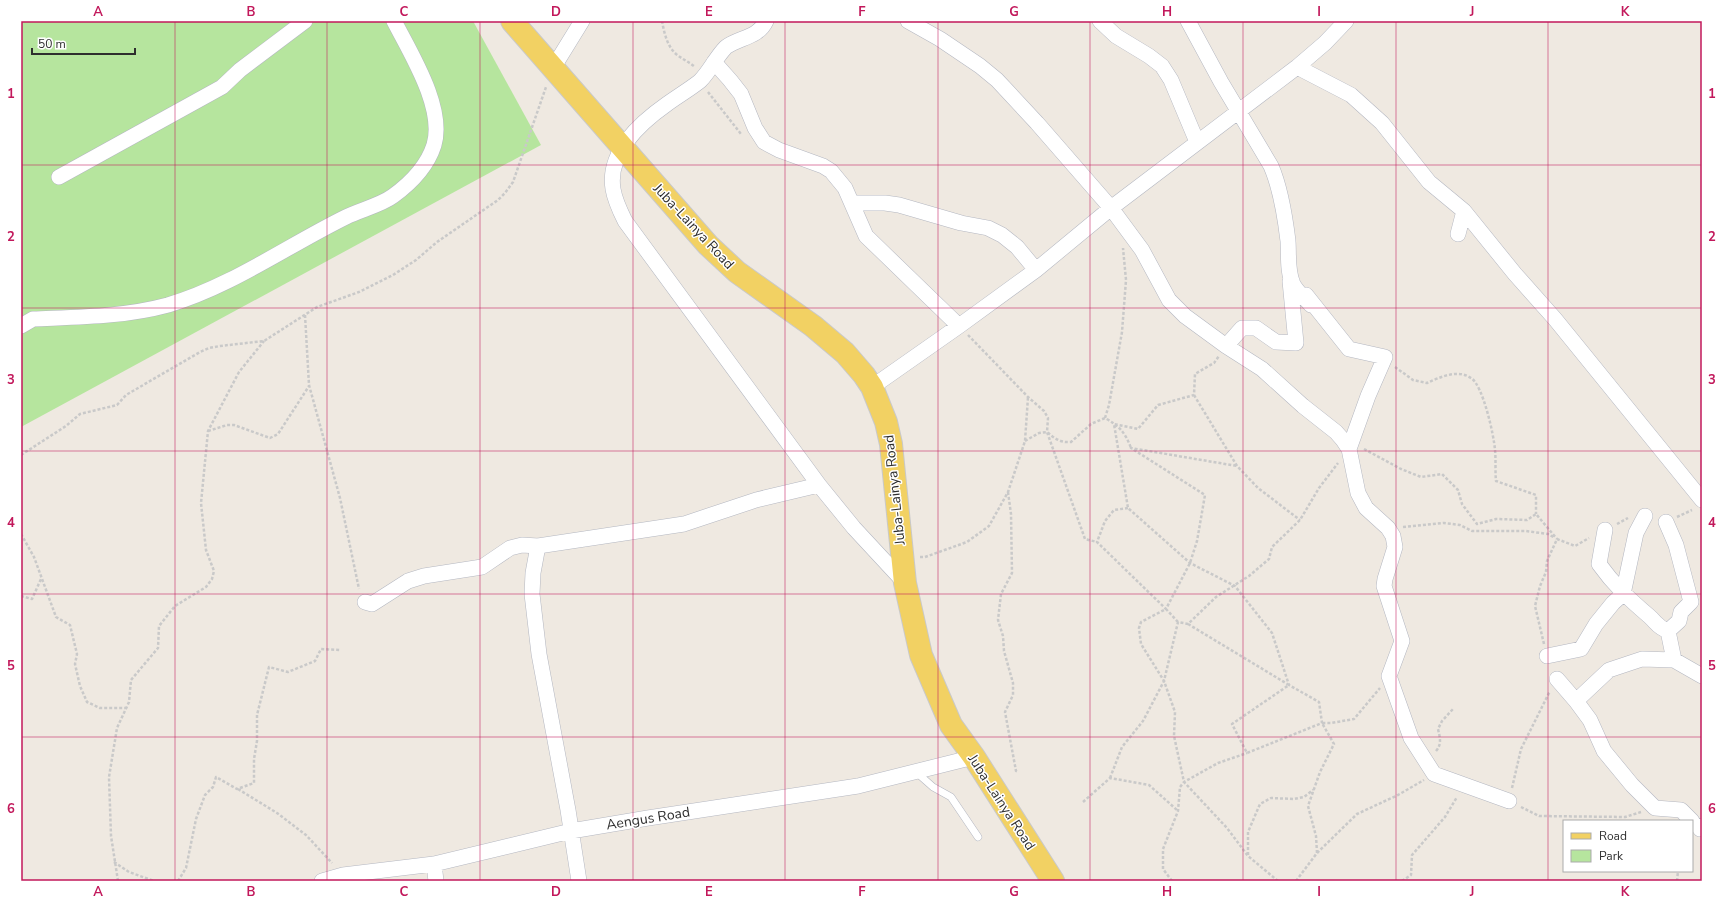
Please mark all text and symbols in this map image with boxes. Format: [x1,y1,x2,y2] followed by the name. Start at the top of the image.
[93,3,103,21] text: A
[247,3,256,21] text: B
[400,3,409,21] text: C
[551,3,561,21] text: D
[705,3,713,21] text: E
[858,3,866,21] text: F
[1009,3,1019,21] text: G
[1162,3,1172,21] text: H
[1317,3,1321,21] text: I
[1469,3,1474,21] text: J
[1621,3,1630,21] text: K
[32,30,135,56] scale bar
[38,36,66,52] text: 50 m
[7,85,15,103] text: 1
[1708,85,1716,103] text: 1
[648,179,738,273] street label: Juba-Lainya Road
[7,228,15,246] text: 2
[1708,228,1716,246] text: 2
[7,371,15,389] text: 3
[1708,371,1716,389] text: 3
[879,434,910,547] street label: Juba-Lainya Road
[7,514,15,532] text: 4
[1708,514,1716,532] text: 4
[7,657,15,675] text: 5
[1708,657,1716,675] text: 5
[963,750,1040,854] street label: Juba-Lainya Road
[7,800,15,818] text: 6
[1708,800,1716,818] text: 6
[605,803,691,834] street label: Aengus Road
[1563,820,1693,872] legend
[1599,828,1627,844] text: Road
[1599,848,1624,864] text: Park
[93,883,103,901] text: A
[247,883,256,901] text: B
[400,883,409,901] text: C
[551,883,561,901] text: D
[705,883,713,901] text: E
[858,883,866,901] text: F
[1009,883,1019,901] text: G
[1162,883,1172,901] text: H
[1317,883,1321,901] text: I
[1469,883,1474,901] text: J
[1621,883,1630,901] text: K

